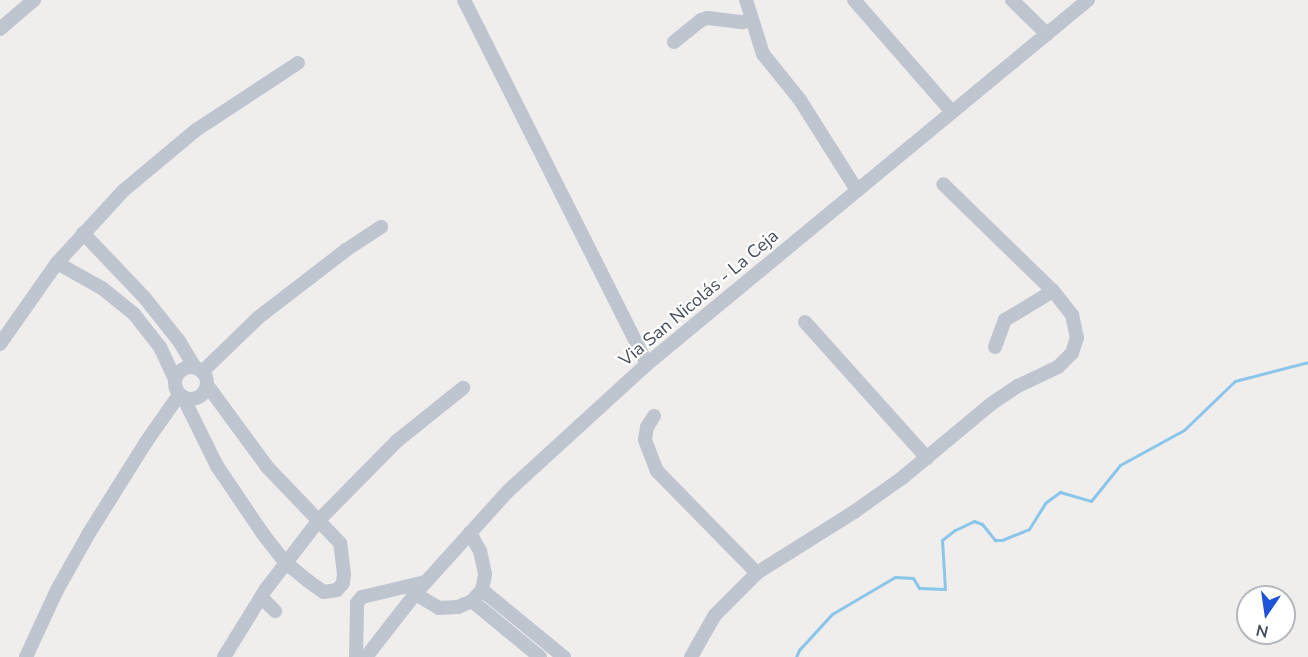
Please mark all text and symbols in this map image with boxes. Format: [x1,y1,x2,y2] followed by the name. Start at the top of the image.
[615,225,783,371] street label: Via San Nicolás - La Ceja
[1236,585,1296,645] north arrow
[1254,619,1271,643] text: N

